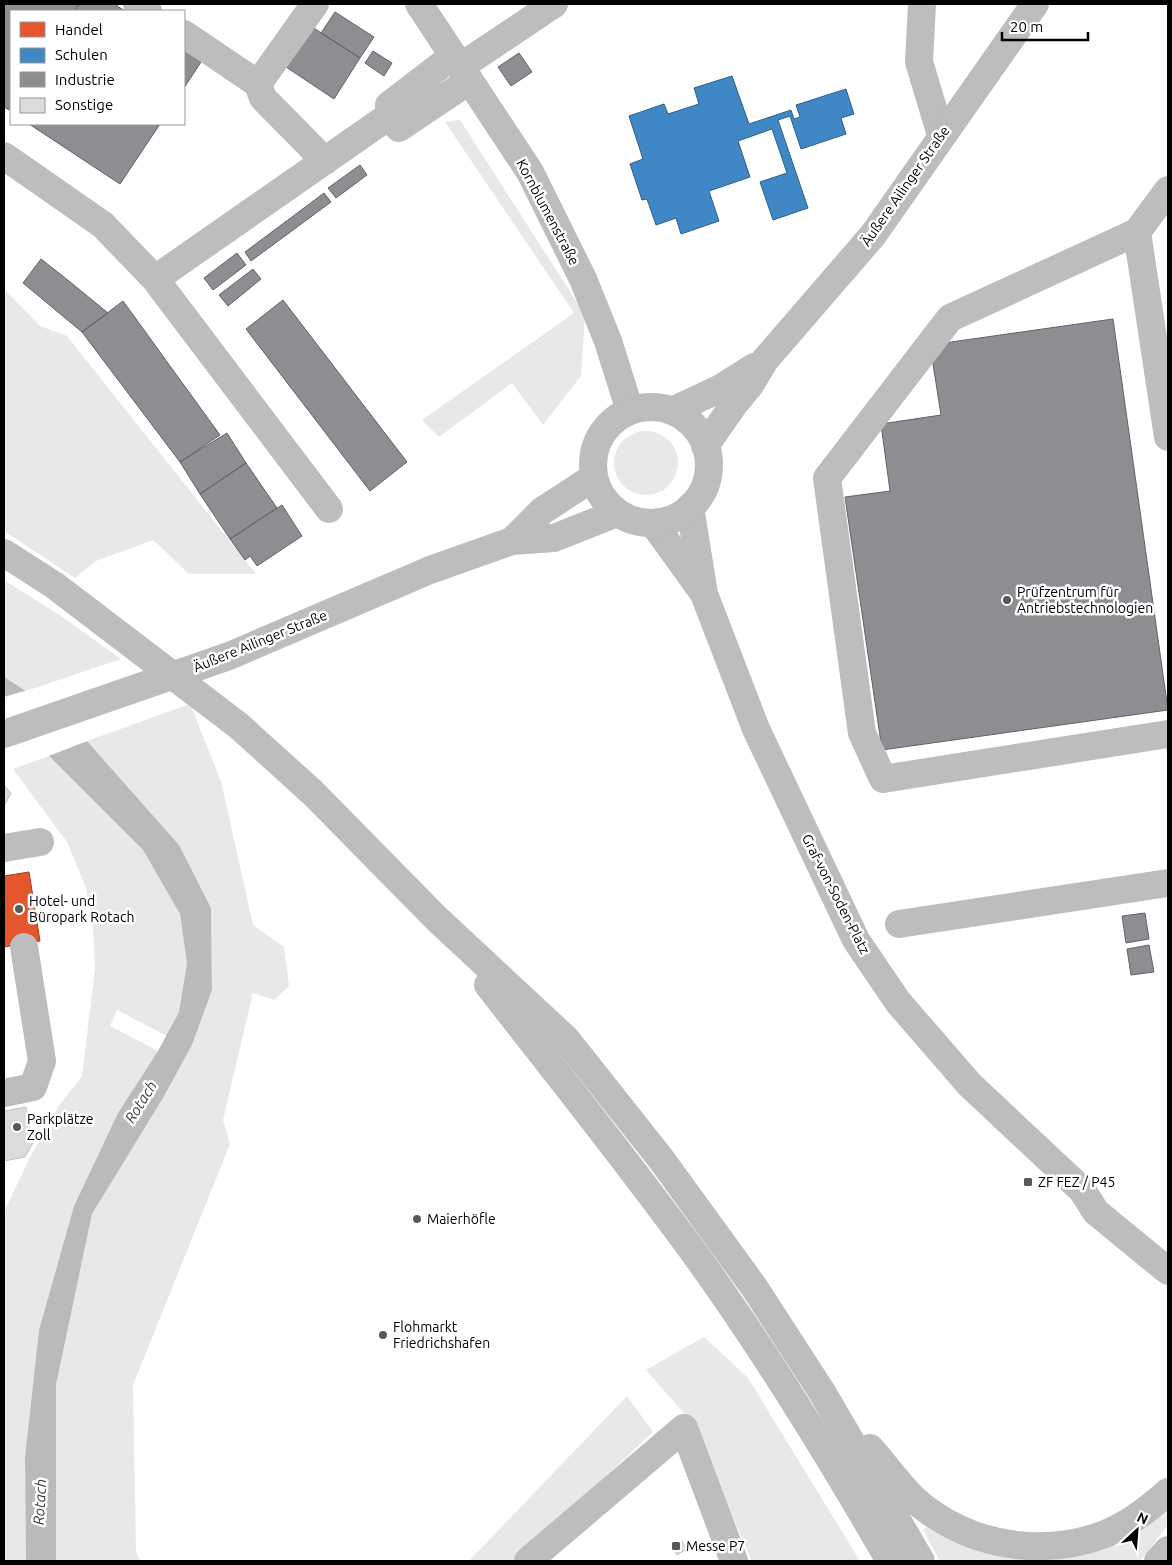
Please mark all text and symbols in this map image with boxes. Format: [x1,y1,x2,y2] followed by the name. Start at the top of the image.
[10,10,185,125] legend
[1002,10,1088,42] scale bar
[1010,18,1043,35] text: 20 m
[55,21,103,38] text: Handel
[55,46,108,63] text: Schulen
[55,71,115,88] text: Industrie
[55,96,113,113] text: Sonstige
[857,123,953,249] street label: Äußere Ailinger Straße
[513,156,583,268] street label: Kornblumenstraße
[1017,584,1153,616] place label: Prüfzentrum für Antriebstechnologien
[1001,594,1013,606] marker: Prüfzentrum für Antriebstechnologien
[191,607,329,675] street label: Äußere Ailinger Straße
[799,831,873,957] street label: Graf-von-Soden-Platz
[29,893,134,925] place label: Hotel- und Büropark Rotach
[13,903,25,915] marker: Hotel- und Büropark Rotach
[121,1078,160,1126] water label: Rotach
[27,1111,93,1143] place label: Parkplätze Zoll
[11,1121,23,1133] marker: Parkplätze Zoll
[1038,1174,1115,1190] place label: ZF FEZ / P45
[1022,1176,1034,1188] marker: ZF FEZ / P45
[427,1211,496,1227] place label: Maierhöfle
[411,1213,423,1225] marker: Maierhöfle
[393,1319,490,1351] place label: Flohmarkt Friedrichshafen
[377,1329,389,1341] marker: Flohmarkt Friedrichshafen
[30,1478,49,1526] water label: Rotach
[1112,1505,1162,1555] north arrow
[1134,1509,1151,1528] text: N
[686,1538,745,1554] place label: Messe P7
[670,1540,682,1552] marker: Messe P7

